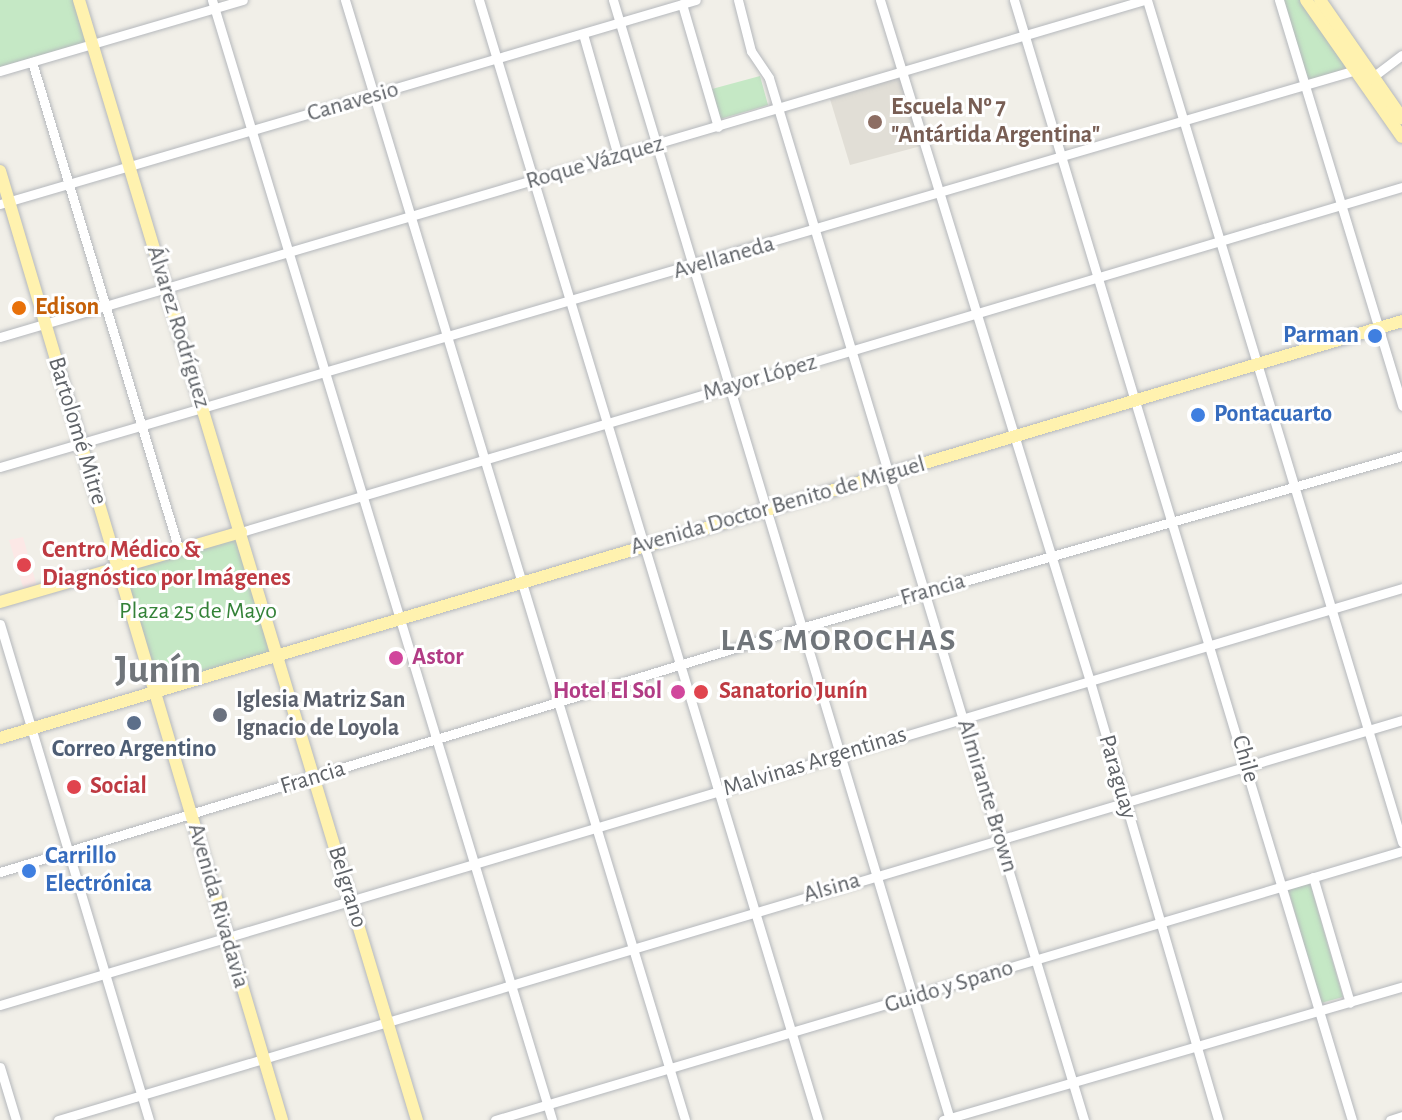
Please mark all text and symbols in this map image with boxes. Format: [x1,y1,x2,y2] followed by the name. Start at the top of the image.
[304,75,402,129] street label: Canavesio
[891,94,1100,150] place label: Escuela Nº 7 "Antártida Argentina"
[866,113,884,131] marker: Escuela Nº 7 "Antártida Argentina"
[523,130,667,196] street label: Roque Vázquez
[670,230,778,286] street label: Avellaneda
[140,242,216,412] street label: Álvarez Rodríguez
[35,294,99,322] place label: Edison
[10,299,28,317] marker: Edison
[1283,322,1359,350] place label: Parman
[1366,327,1384,345] marker: Parman
[700,348,820,408] street label: Mayor López
[41,353,113,509] street label: Bartolomé Mitre
[1214,401,1332,429] place label: Pontacuarto
[1189,406,1207,424] marker: Pontacuarto
[627,450,929,562] street label: Avenida Doctor Benito de Miguel
[42,537,291,593] place label: Centro Médico & Diagnóstico por Imágenes
[13,554,35,576] marker: Centro Médico & Diagnóstico por Imágenes
[897,567,969,613] street label: Francia
[119,598,277,626] park label: Plaza 25 de Mayo
[721,621,957,659] district label: LAS MOROCHAS
[412,644,464,672] place label: Astor
[115,646,201,694] district label: Junín
[387,649,405,667] marker: Astor
[553,678,662,706] place label: Hotel El Sol
[719,678,868,706] place label: Sanatorio Junín
[690,681,712,703] marker: Sanatorio Junín
[669,683,687,701] marker: Hotel El Sol
[236,687,405,743] place label: Iglesia Matriz San Ignacio de Loyola
[211,706,229,724] marker: Iglesia Matriz San Ignacio de Loyola
[125,714,143,732] marker: Correo Argentino
[950,716,1024,876] street label: Almirante Brown
[720,720,910,804] street label: Malvinas Argentinas
[1091,732,1143,822] street label: Paraguay
[1225,732,1265,786] street label: Chile
[52,736,216,764] place label: Correo Argentino
[277,755,349,801] street label: Francia
[90,773,147,801] place label: Social
[65,778,83,796] marker: Social
[181,820,255,992] street label: Avenida Rivadavia
[45,843,152,899] place label: Carrillo Electrónica
[321,843,373,931] street label: Belgrano
[20,862,38,880] marker: Carrillo Electrónica
[800,866,864,910] street label: Alsina
[881,954,1017,1020] street label: Guido y Spano

